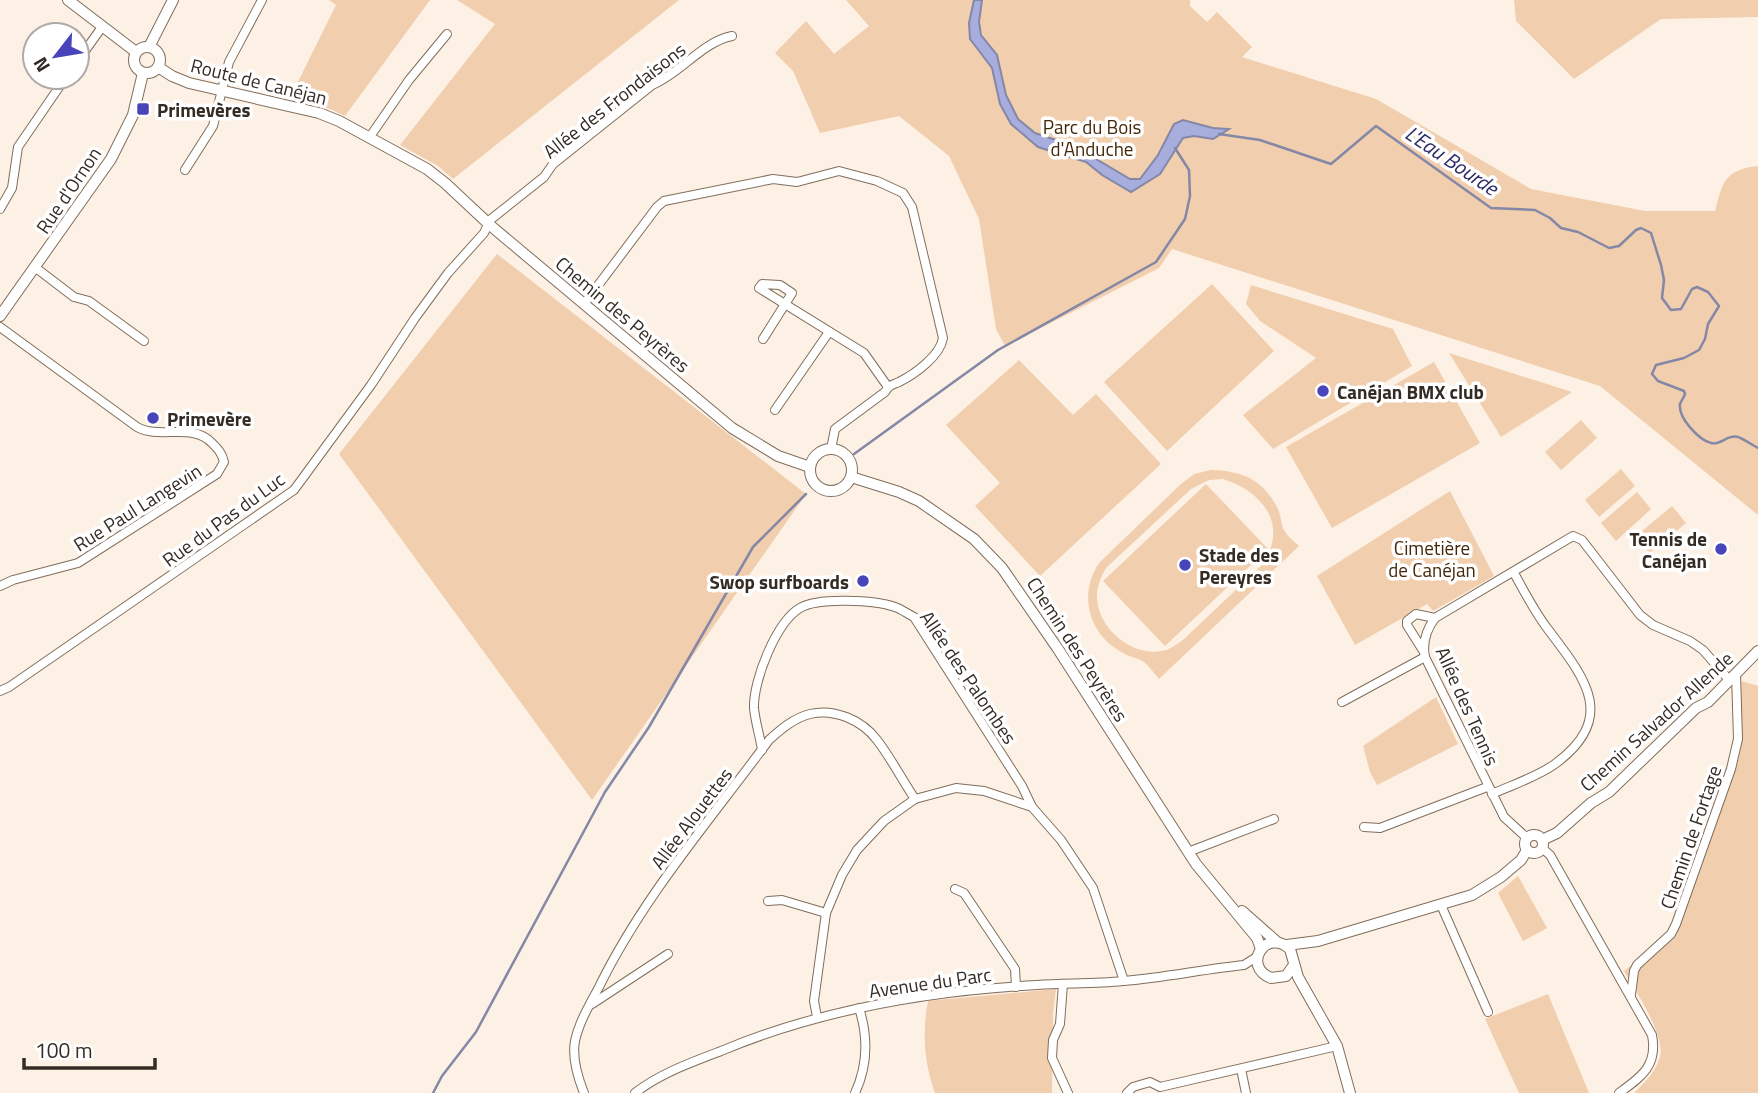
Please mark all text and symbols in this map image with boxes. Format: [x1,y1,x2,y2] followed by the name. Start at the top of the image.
[21,21,91,91] north arrow
[537,35,692,165] street label: Allée des Frondaisons
[188,50,330,112] street label: Route de Canéjan
[25,52,57,78] text: N
[157,95,250,124] place label: Primevères
[135,101,151,117] marker: Primevères
[1043,112,1141,163] park label: Parc du Bois d'Anduche
[1399,117,1506,204] water label: L'Eau Bourde
[28,141,108,239] street label: Rue d'Ornon
[549,249,697,379] street label: Chemin des Peyrères
[1337,377,1484,406] place label: Canéjan BMX club
[1315,383,1331,399] marker: Canéjan BMX club
[167,404,252,433] place label: Primevère
[145,410,161,426] marker: Primevère
[67,456,207,558] street label: Rue Paul Langevin
[156,465,290,573] street label: Rue du Pas du Luc
[1629,524,1707,575] place label: Tennis de Canéjan
[1388,533,1476,584] park label: Cimetière de Canéjan
[1199,540,1279,591] place label: Stade des Pereyres
[1713,541,1729,557] marker: Tennis de Canéjan
[1177,557,1193,573] marker: Stade des Pereyres
[710,567,849,596] place label: Swop surfboards
[1020,571,1136,727] street label: Chemin des Peyrères
[855,573,871,589] marker: Swop surfboards
[913,604,1025,750] street label: Allée des Palombes
[1429,642,1507,770] street label: Allée des Tennis
[1573,644,1739,798] street label: Chemin Salvador Allende
[643,761,739,875] street label: Allée Alouettes
[1652,761,1728,913] street label: Chemin de Fortage
[867,959,993,1005] street label: Avenue du Parc
[24,1026,156,1070] scale bar
[35,1034,92,1066] text: 100 m

